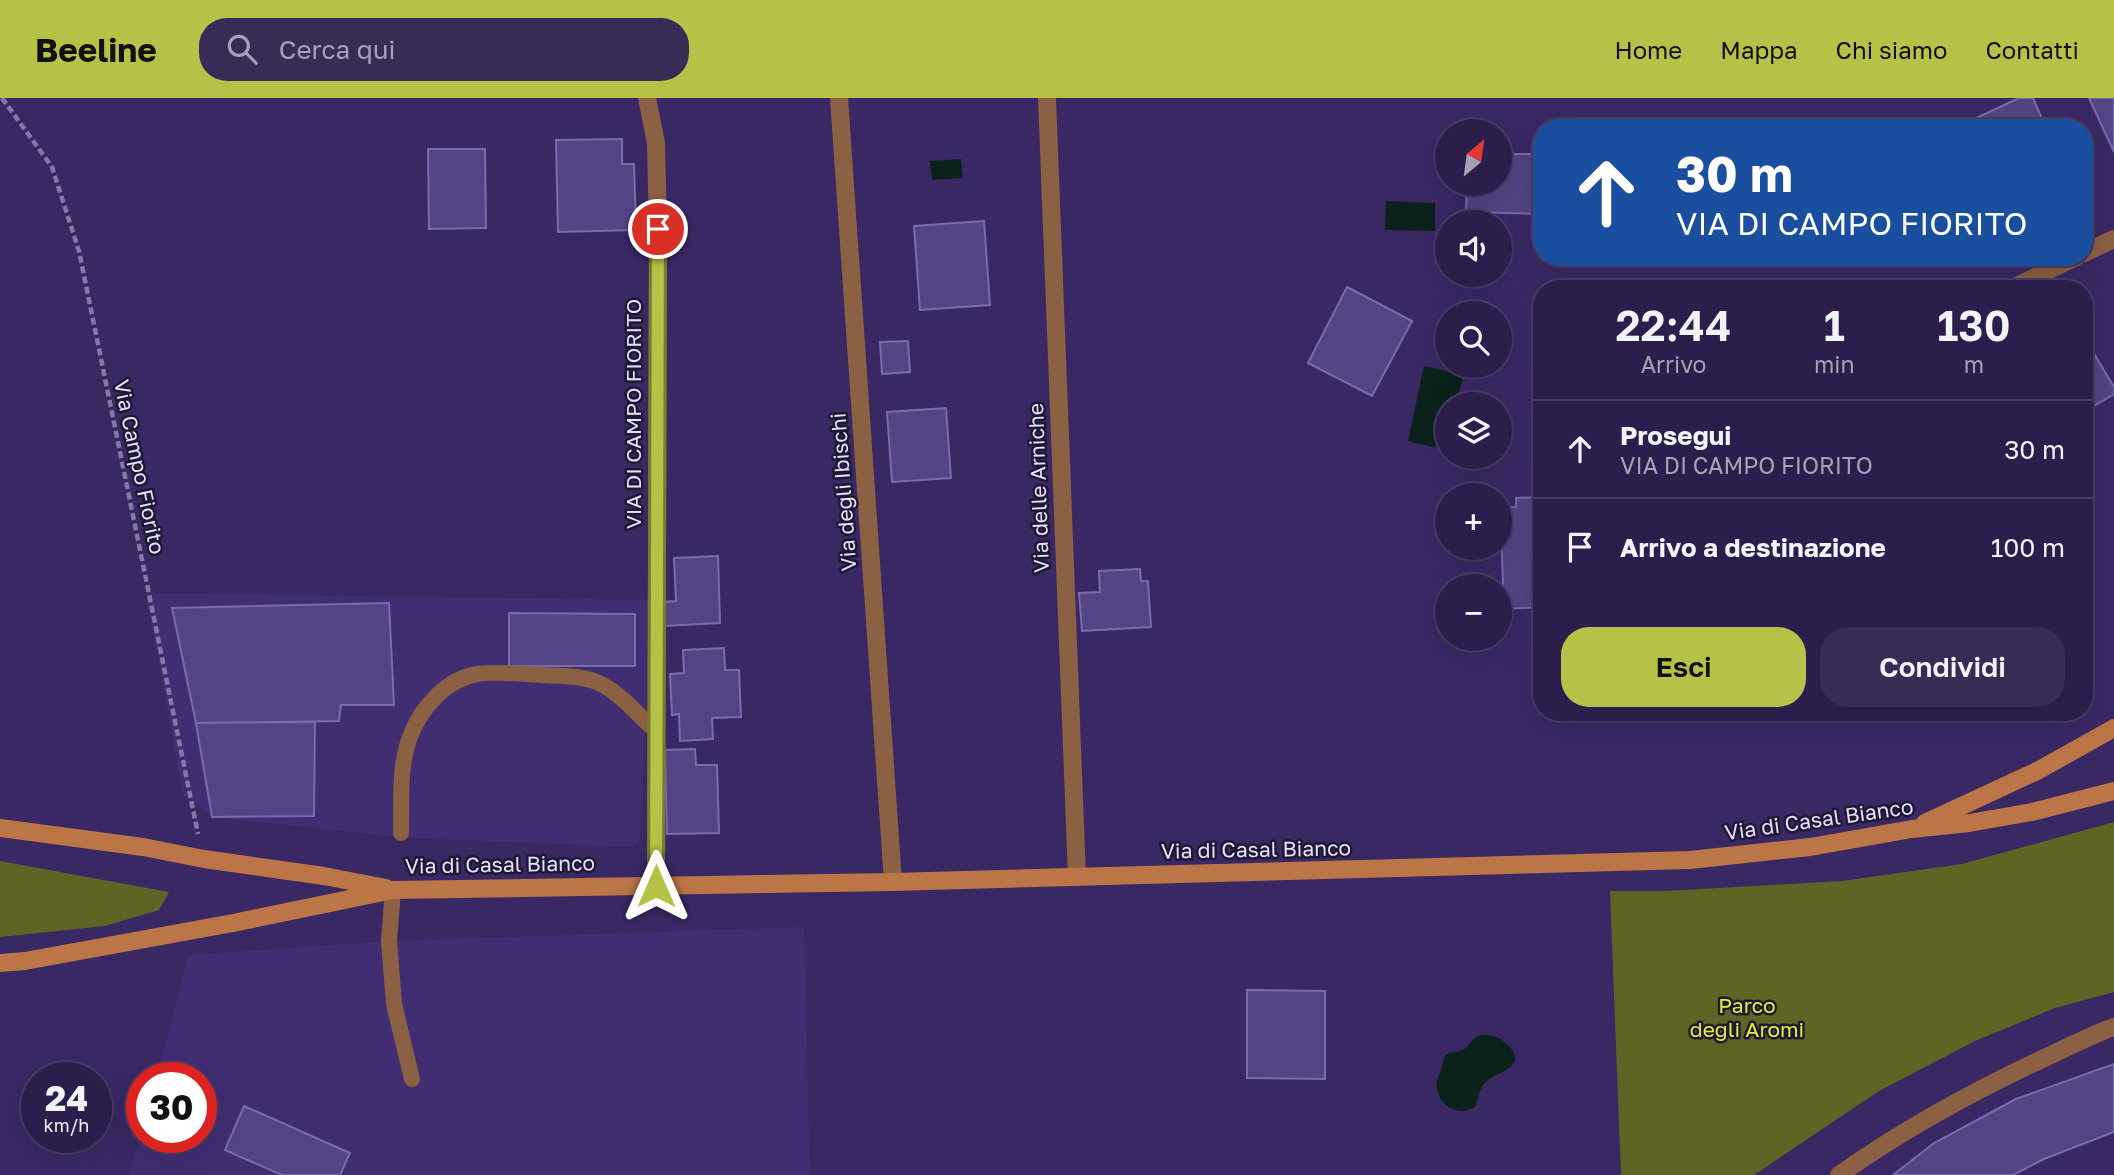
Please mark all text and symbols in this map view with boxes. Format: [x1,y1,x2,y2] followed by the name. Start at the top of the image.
[199,18,689,81] search box
[35,30,157,69] text: Beeline
[223,30,261,68] icon: search
[279,34,395,65] text: Cerca qui
[1614,35,1682,64] text: Home
[1720,35,1798,64] text: Mappa
[1836,35,1947,64] text: Chi siamo
[1985,35,2079,64] text: Contatti
[1435,119,1512,196] north arrow
[1435,119,1512,651] map controls
[1676,144,1793,203] text: 30 m
[1561,147,1652,238] icon: ahead
[628,199,688,259] pin
[1676,204,2028,242] text: VIA DI CAMPO FIORITO
[639,210,677,248] icon: arrive
[1435,210,1512,287] button: sound
[620,299,646,529] street label: VIA DI CAMPO FIORITO
[1615,300,1732,350] text: 22:44
[1824,300,1845,350] text: 1
[1937,300,2011,350] text: 130
[1435,301,1512,378] button: search
[1641,350,1706,378] text: Arrivo
[1814,350,1855,378] text: min
[1964,350,1984,378] text: m
[109,377,171,556] street label: Via Campo Fiorito
[1435,392,1512,469] button: layers
[1022,403,1054,573] street label: Via delle Arniche
[824,412,862,572] street label: Via degli Ibischi
[1620,420,1731,451] text: Prosegui
[1561,430,1599,468] icon: ahead
[2004,434,2065,465] text: 30 m
[1620,451,1873,479] text: VIA DI CAMPO FIORITO
[1435,483,1512,560] button: +
[1561,528,1599,566] icon: arrive
[1620,532,1886,563] text: Arrivo a destinazione
[1991,532,2065,563] text: 100 m
[1435,574,1512,651] button: −
[1561,627,1806,707] button: Esci
[1820,627,2065,707] button: Condividi
[1723,793,1915,845] street label: Via di Casal Bianco
[1161,834,1351,864] street label: Via di Casal Bianco
[405,849,595,879] street label: Via di Casal Bianco
[619,849,693,923] position arrow
[1690,992,1804,1042] park label: Parco degli Aromi
[126,1062,217,1153] speed limit sign: 30
[45,1077,88,1119] text: 24
[44,1114,89,1136] text: km/h

